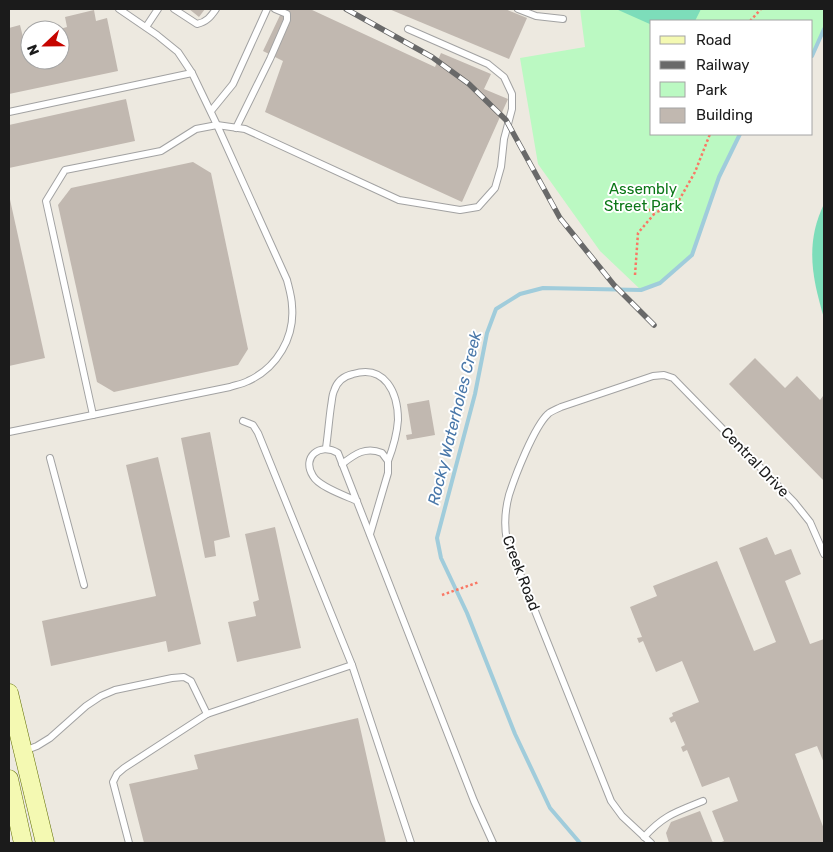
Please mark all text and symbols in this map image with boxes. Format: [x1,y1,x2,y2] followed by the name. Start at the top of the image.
[20,20,70,70] north arrow
[650,20,813,135] legend
[696,31,732,49] text: Road
[24,42,43,58] text: N
[696,56,750,74] text: Railway
[696,81,727,99] text: Park
[696,106,753,124] text: Building
[604,180,682,215] park label: Assembly Street Park
[424,328,486,507] water label: Rocky Waterholes Creek
[717,423,793,501] street label: Central Drive
[498,533,544,613] street label: Creek Road

